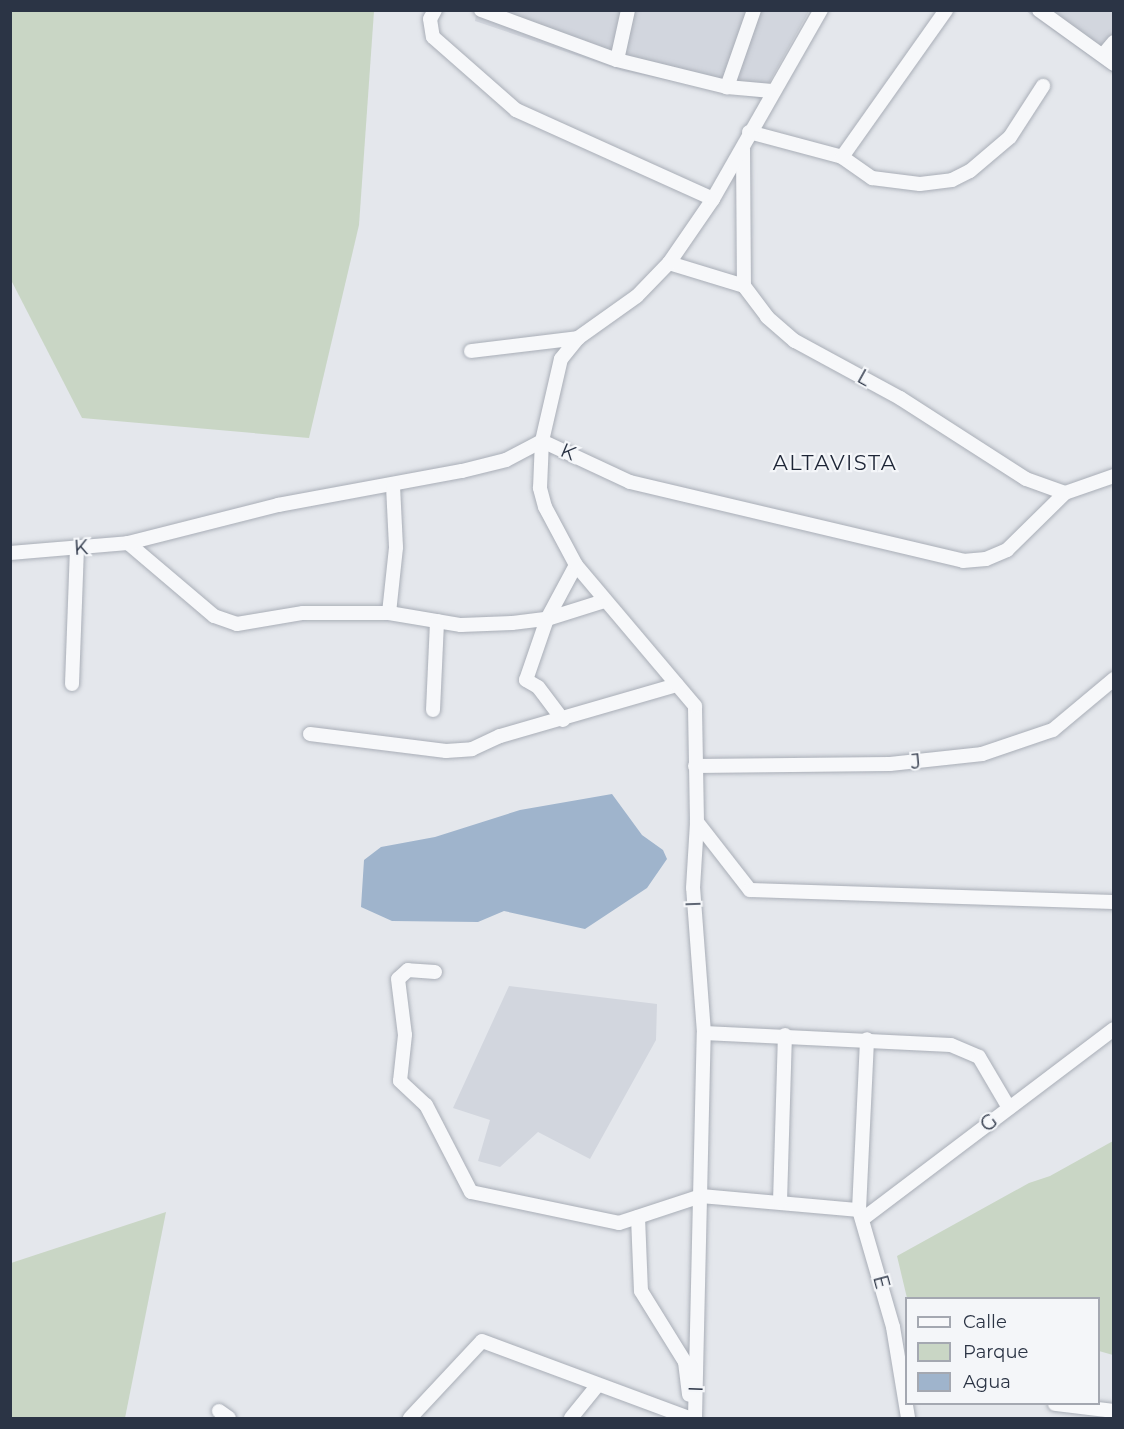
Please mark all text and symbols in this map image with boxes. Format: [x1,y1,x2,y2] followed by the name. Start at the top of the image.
[853,365,875,391] street label: L
[557,438,579,466] street label: K
[773,450,897,476] district label: ALTAVISTA
[73,536,89,560] street label: K
[910,750,922,774] street label: J
[682,901,706,907] street label: I
[976,1109,1002,1137] street label: G
[868,1272,894,1292] street label: E
[905,1297,1100,1405] legend
[963,1311,1007,1333] text: Calle
[963,1341,1028,1363] text: Parque
[963,1371,1011,1393] text: Agua
[684,1386,708,1392] street label: I

